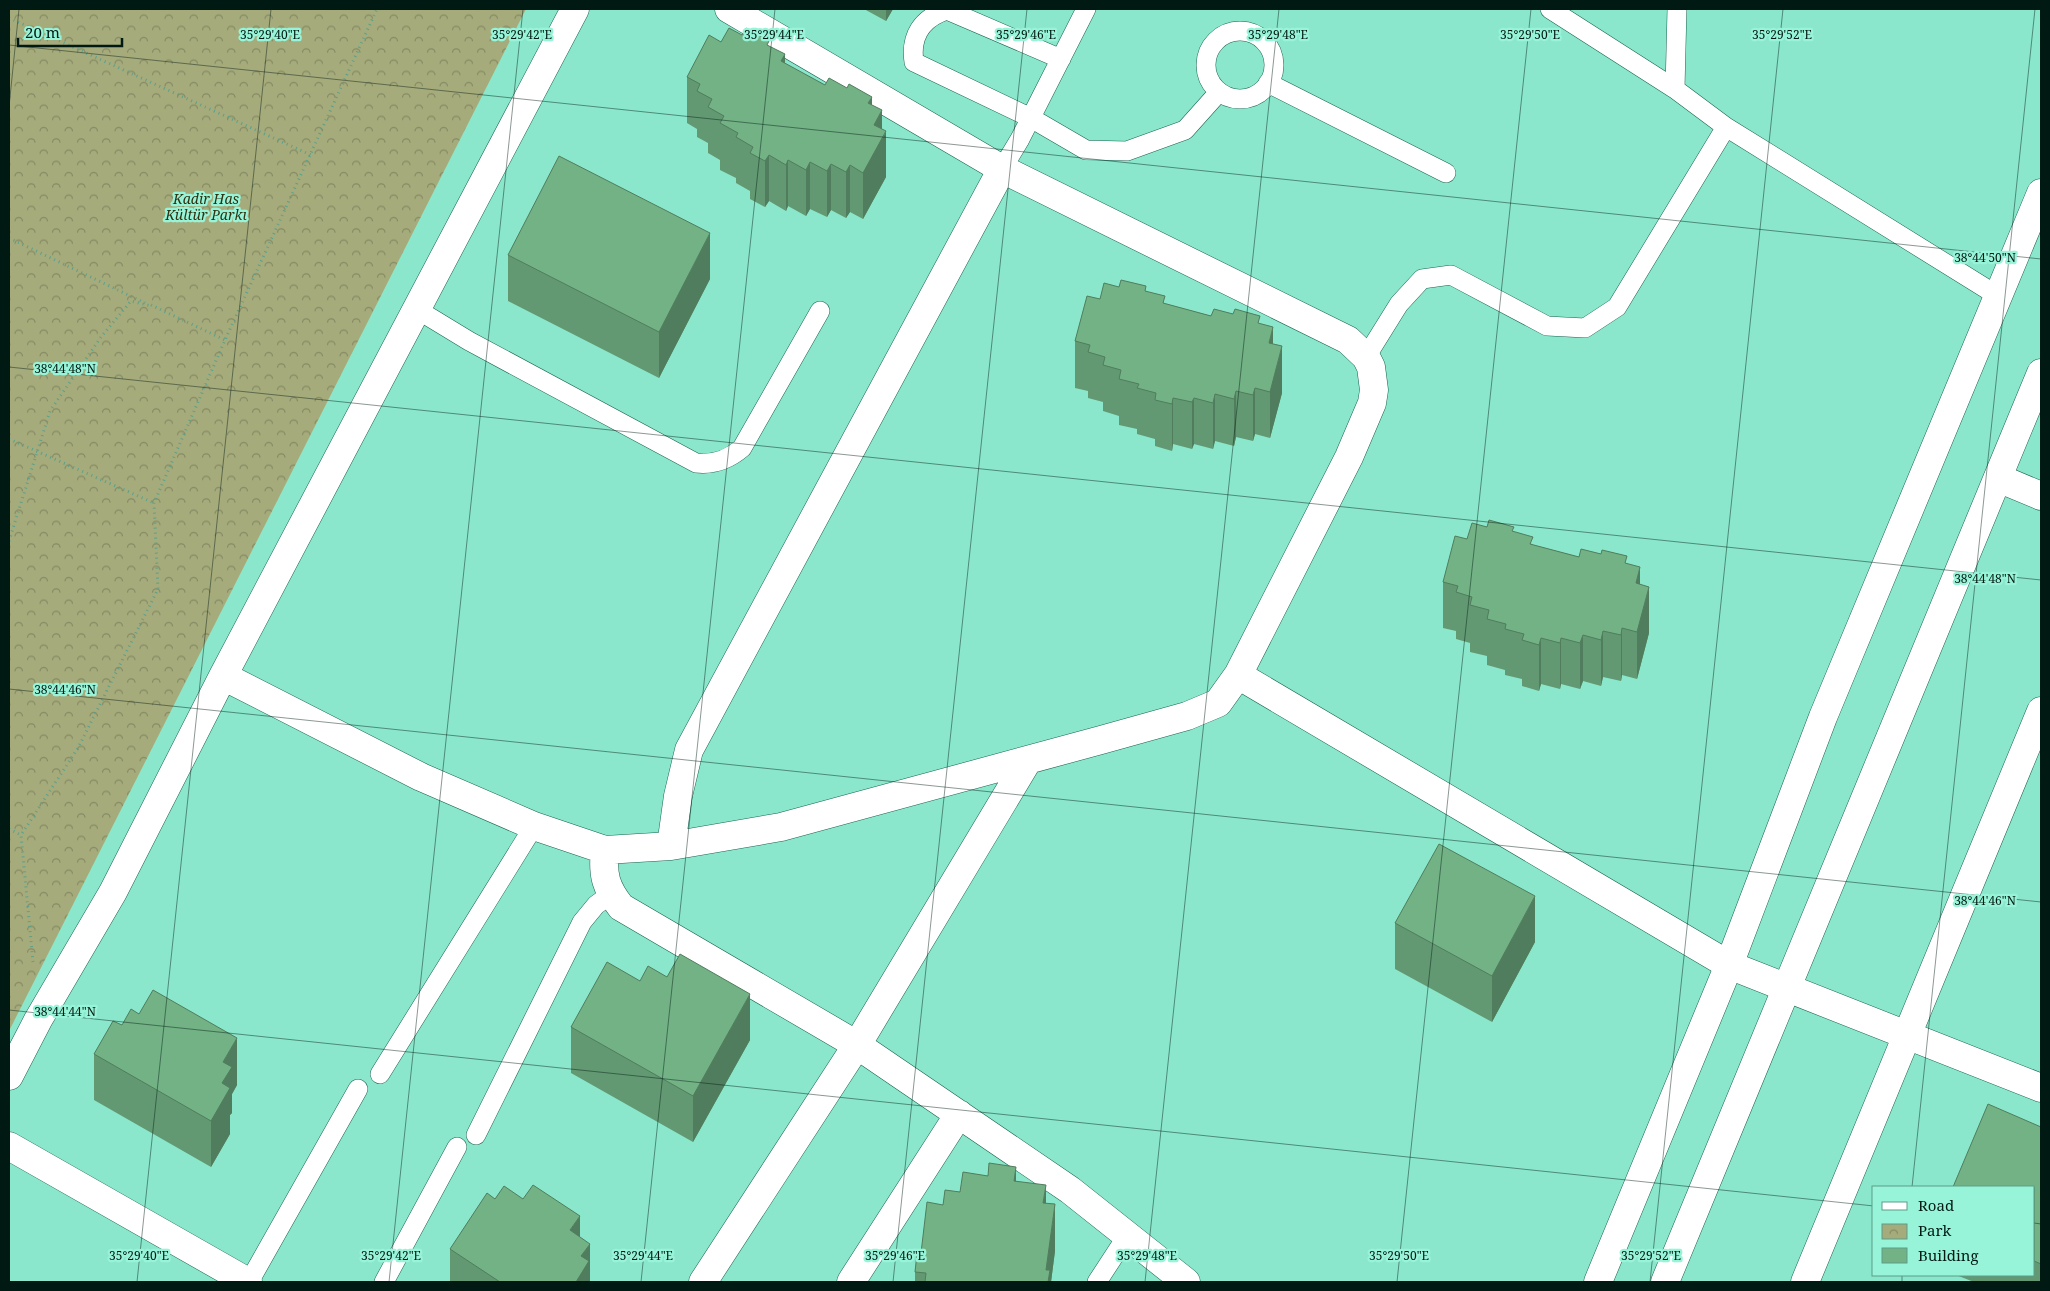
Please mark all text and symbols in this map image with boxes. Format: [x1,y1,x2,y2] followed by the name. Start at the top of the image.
[18,15,121,47] scale bar
[25,22,60,42] text: 20 m
[240,26,300,43] text: 35°29'40"E
[492,26,552,43] text: 35°29'42"E
[744,26,804,43] text: 35°29'44"E
[996,26,1056,43] text: 35°29'46"E
[1248,26,1308,43] text: 35°29'48"E
[1500,26,1560,43] text: 35°29'50"E
[1752,26,1812,43] text: 35°29'52"E
[164,189,247,224] park label: Kadir Has Kültür Parkı
[1954,249,2016,266] text: 38°44'50"N
[34,360,96,377] text: 38°44'48"N
[1954,570,2016,587] text: 38°44'48"N
[34,681,96,698] text: 38°44'46"N
[1954,892,2016,909] text: 38°44'46"N
[34,1003,96,1020] text: 38°44'44"N
[1872,1186,2035,1276] legend
[1918,1195,1954,1215] text: Road
[1918,1220,1952,1240] text: Park
[1918,1245,1979,1265] text: Building
[109,1247,169,1264] text: 35°29'40"E
[361,1247,421,1264] text: 35°29'42"E
[613,1247,673,1264] text: 35°29'44"E
[865,1247,925,1264] text: 35°29'46"E
[1117,1247,1177,1264] text: 35°29'48"E
[1369,1247,1429,1264] text: 35°29'50"E
[1621,1247,1681,1264] text: 35°29'52"E

